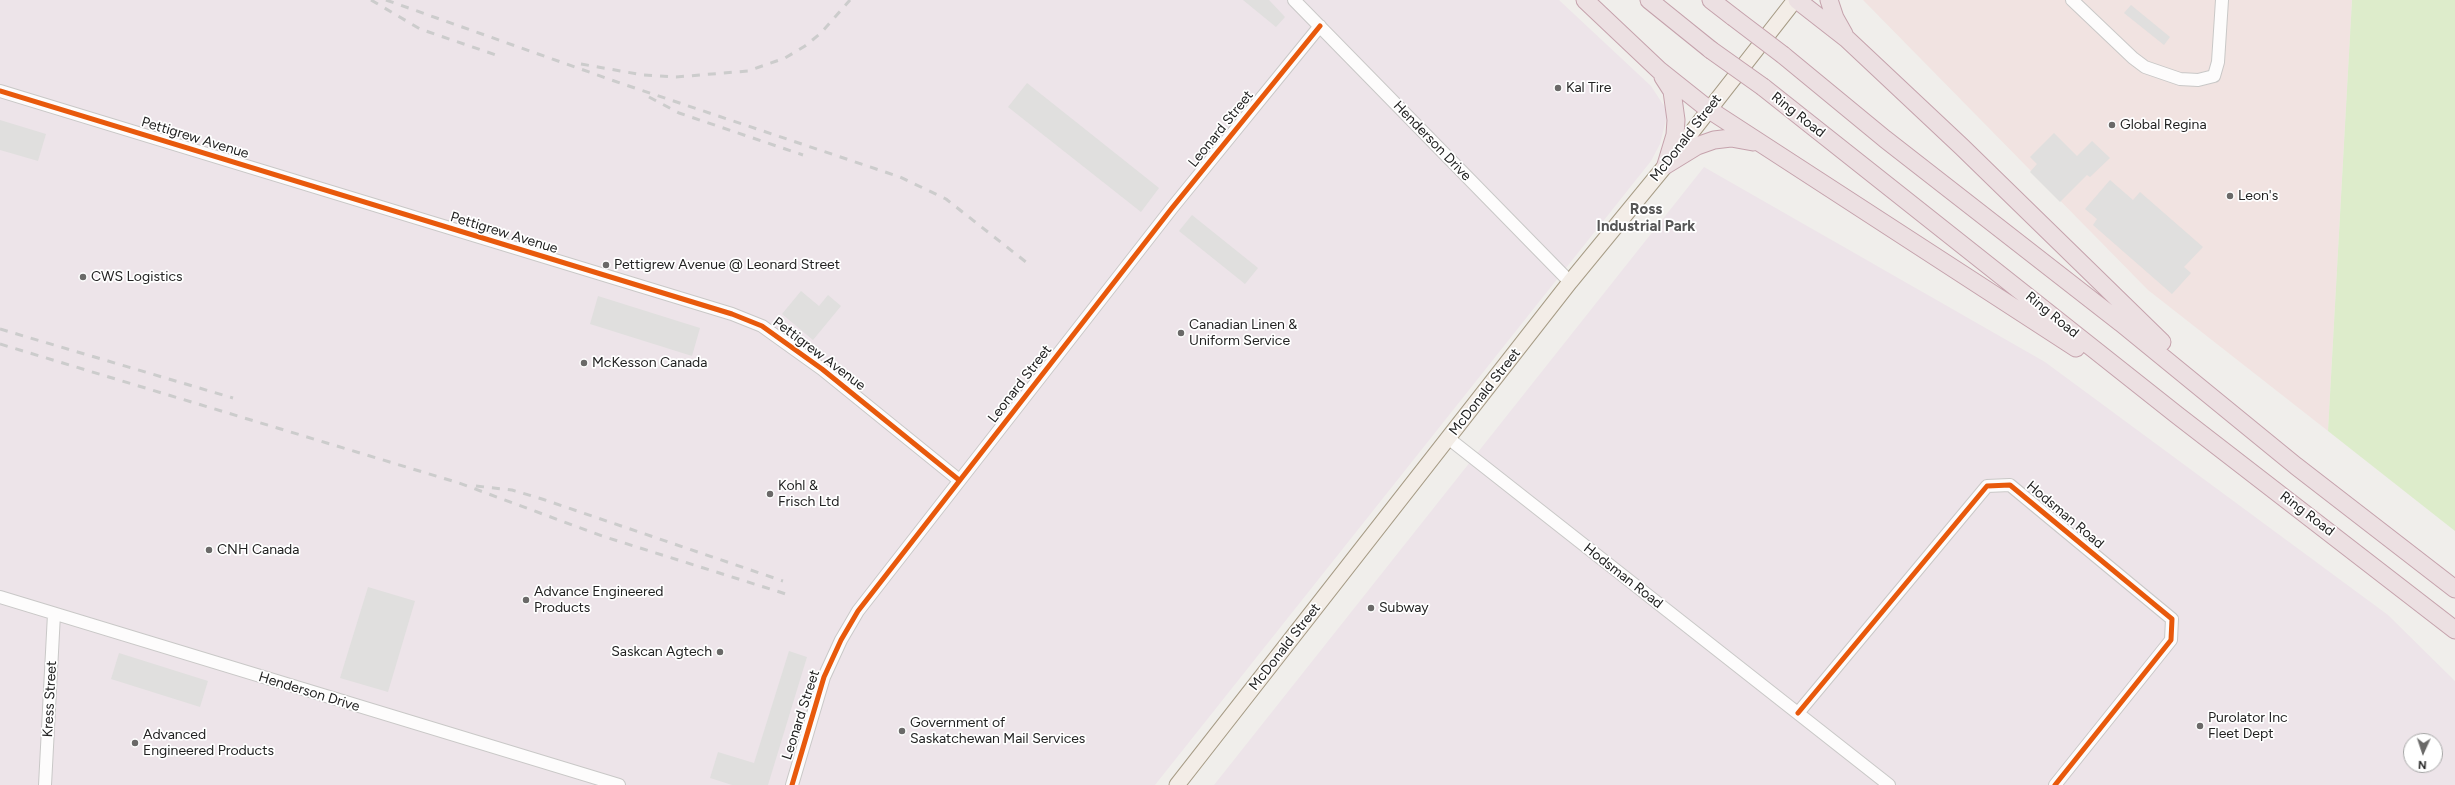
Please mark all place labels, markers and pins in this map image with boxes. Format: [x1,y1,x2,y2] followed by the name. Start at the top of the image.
[1566,80,1611,96] place label: Kal Tire
[1553,83,1563,93] marker: Kal Tire
[2120,117,2207,133] place label: Global Regina
[2107,120,2117,130] marker: Global Regina
[2238,188,2278,204] place label: Leon's
[2225,191,2235,201] marker: Leon's
[614,257,840,273] place label: Pettigrew Avenue @ Leonard Street
[601,260,611,270] marker: Pettigrew Avenue @ Leonard Street
[91,269,183,285] place label: CWS Logistics
[78,272,88,282] marker: CWS Logistics
[1189,317,1297,350] place label: Canadian Linen & Uniform Service
[1176,328,1186,338] marker: Canadian Linen & Uniform Service
[592,355,707,371] place label: McKesson Canada
[579,358,589,368] marker: McKesson Canada
[778,478,840,510] place label: Kohl & Frisch Ltd
[765,489,775,499] marker: Kohl & Frisch Ltd
[217,542,299,558] place label: CNH Canada
[204,545,214,555] marker: CNH Canada
[534,584,664,616] place label: Advance Engineered Products
[521,595,531,605] marker: Advance Engineered Products
[1379,600,1429,616] place label: Subway
[1366,603,1376,613] marker: Subway
[611,644,712,660] place label: Saskcan Agtech
[715,647,725,657] marker: Saskcan Agtech
[2208,710,2288,742] place label: Purolator Inc Fleet Dept
[910,715,1085,748] place label: Government of Saskatchewan Mail Services
[2195,721,2205,731] marker: Purolator Inc Fleet Dept
[897,726,907,736] marker: Government of Saskatchewan Mail Services
[143,727,274,760] place label: Advanced Engineered Products
[130,738,140,748] marker: Advanced Engineered Products

